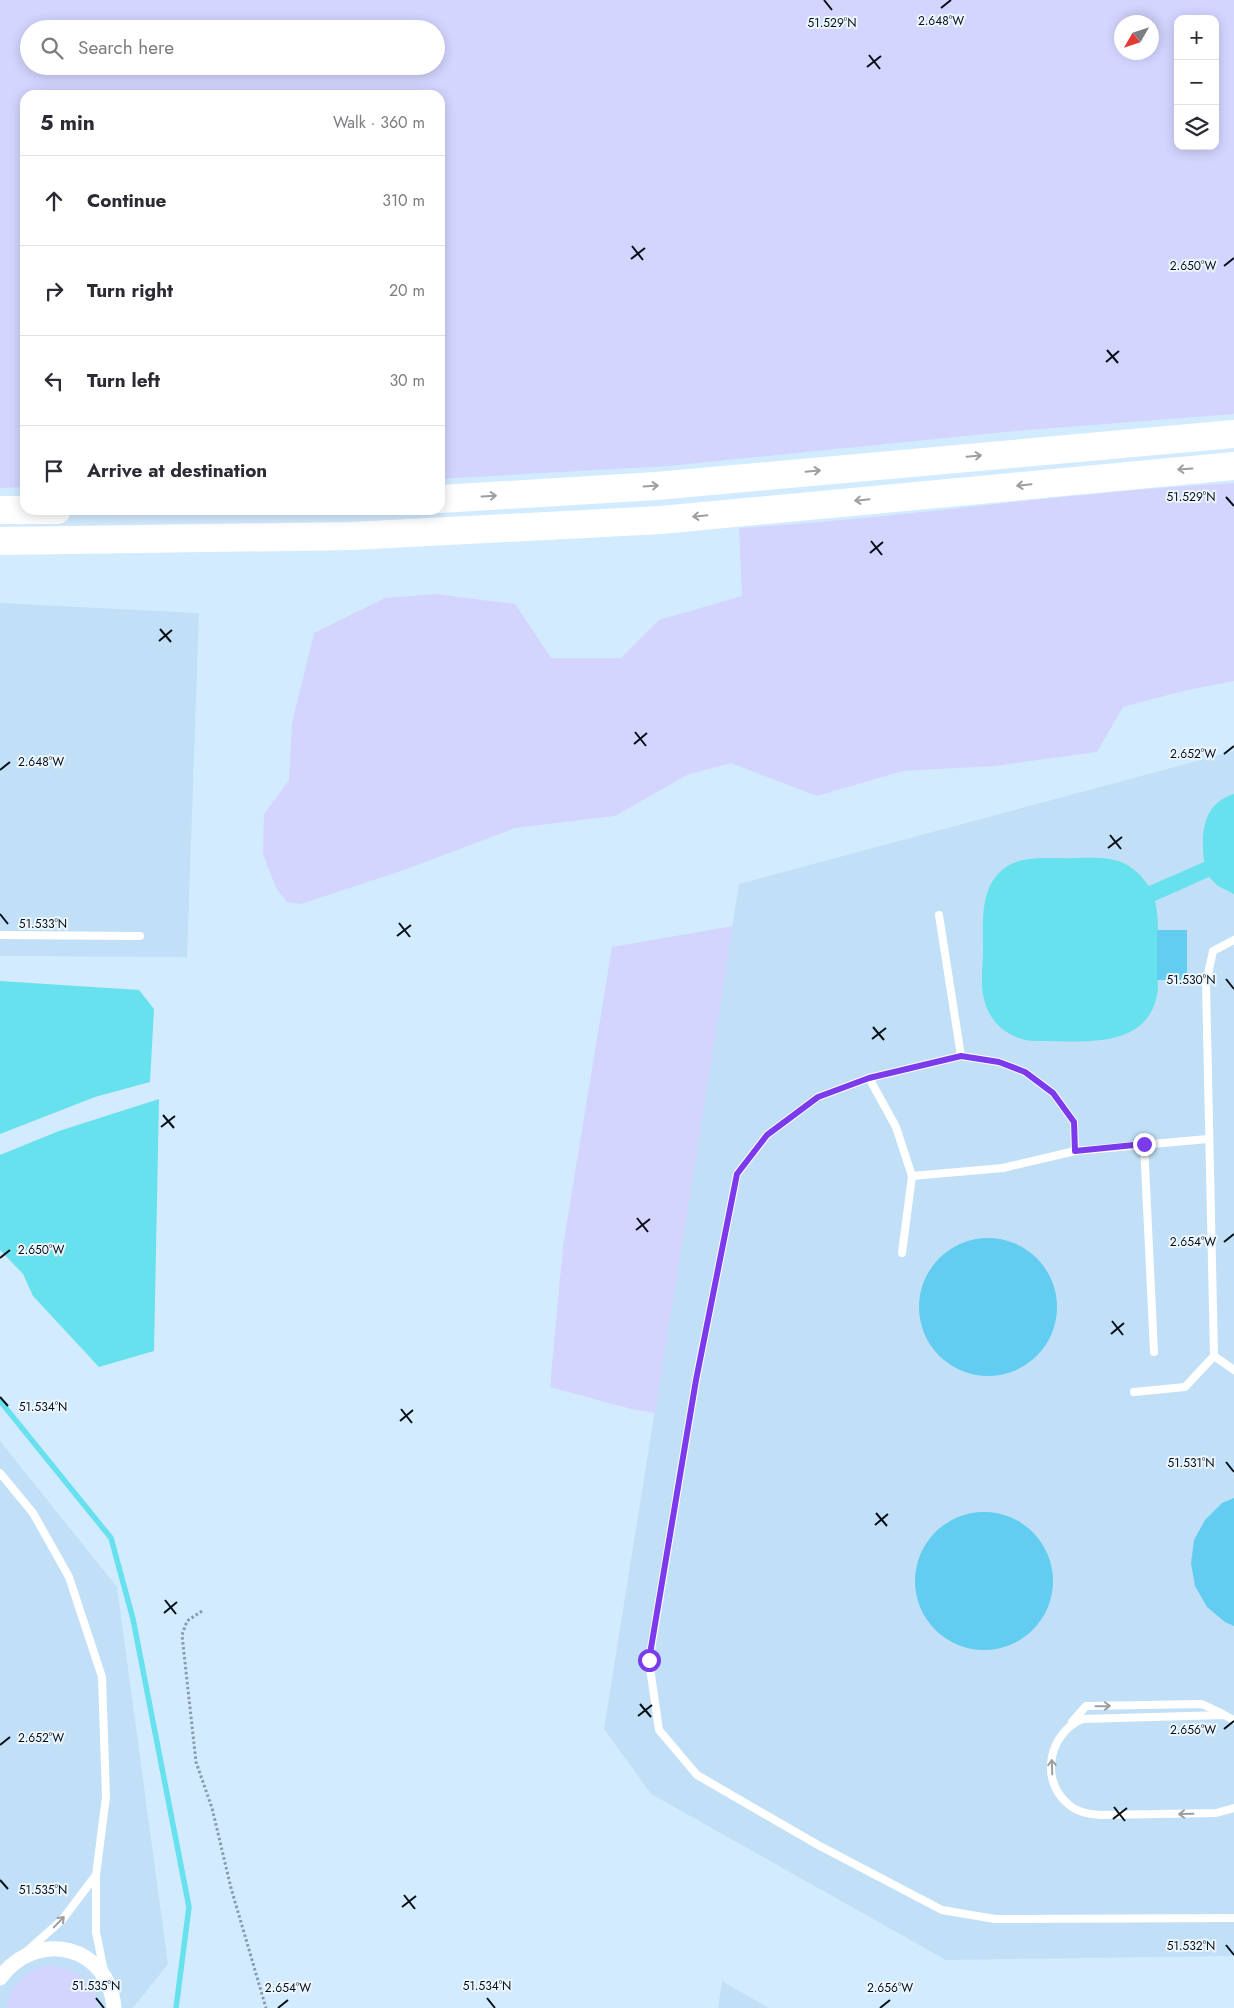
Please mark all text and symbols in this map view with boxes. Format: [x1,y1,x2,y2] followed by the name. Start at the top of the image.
[918,12,964,30] text: 2.648°W
[808,14,856,32] text: 51.529°N
[1114,15,1159,60] north arrow
[1174,15,1219,150] map controls
[1174,15,1219,60] button: +
[20,20,445,75] search box
[38,34,66,62] icon: search
[78,34,174,61] text: Search here
[1174,60,1219,105] button: −
[1174,105,1219,150] button: layers
[40,108,95,138] text: 5 min
[333,111,425,134] text: Walk · 360 m
[40,187,68,215] icon: ahead
[87,187,166,214] text: Continue
[382,189,425,212] text: 310 m
[1170,257,1216,275] text: 2.650°W
[40,277,68,305] icon: right
[87,277,173,304] text: Turn right
[389,279,425,302] text: 20 m
[40,367,68,395] icon: left
[87,367,160,394] text: Turn left
[389,369,425,392] text: 30 m
[966,451,982,461] one-way arrow
[40,457,68,485] icon: arrive
[87,457,267,484] text: Arrive at destination
[1178,465,1194,474] one-way arrow
[804,467,820,476] one-way arrow
[1016,480,1032,489] one-way arrow
[643,482,659,491] one-way arrow
[1167,488,1215,506] text: 51.529°N
[480,491,496,500] one-way arrow
[854,496,870,505] one-way arrow
[692,511,708,521] one-way arrow
[1170,745,1216,763] text: 2.652°W
[18,753,64,771] text: 2.648°W
[19,915,67,933] text: 51.533°N
[1167,971,1215,989] text: 51.530°N
[1133,1133,1156,1156] route end
[1170,1233,1216,1251] text: 2.654°W
[18,1241,64,1259] text: 2.650°W
[19,1398,67,1416] text: 51.534°N
[1167,1454,1215,1472] text: 51.531°N
[638,1649,661,1672] route start
[1095,1701,1111,1711] one-way arrow
[1170,1721,1216,1739] text: 2.656°W
[18,1729,64,1747] text: 2.652°W
[1047,1759,1056,1775] one-way arrow
[1178,1809,1194,1819] one-way arrow
[19,1881,67,1899] text: 51.535°N
[53,1915,65,1928] one-way arrow
[1167,1937,1215,1955] text: 51.532°N
[72,1977,120,1995] text: 51.535°N
[463,1977,511,1995] text: 51.534°N
[265,1979,311,1997] text: 2.654°W
[867,1979,913,1997] text: 2.656°W

